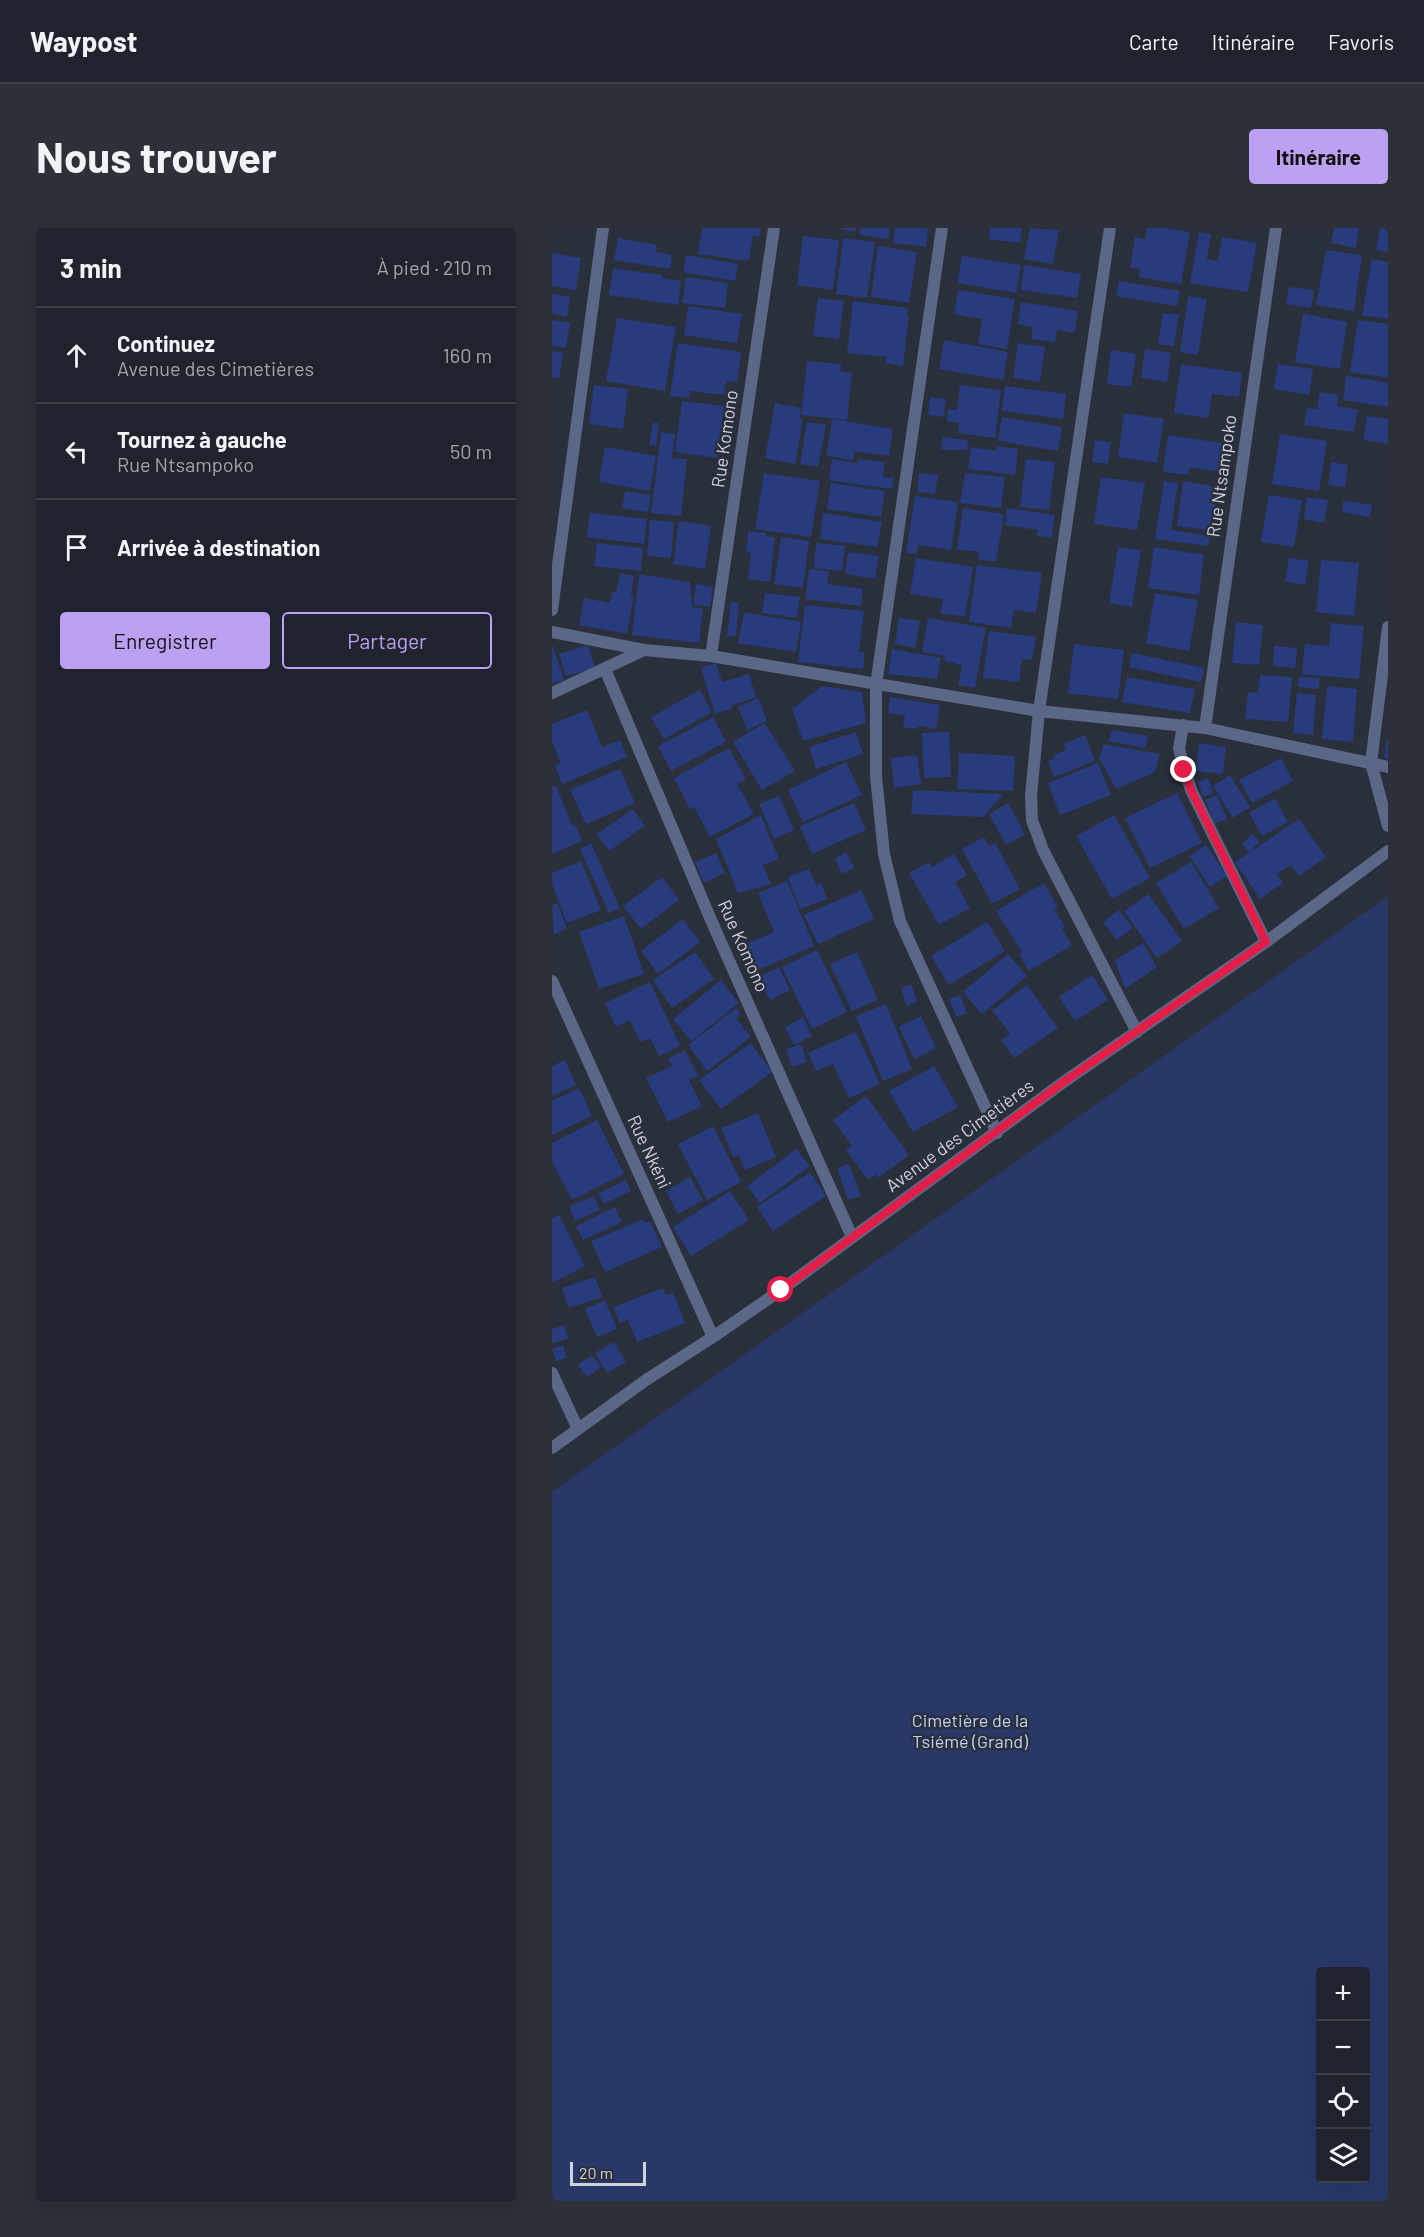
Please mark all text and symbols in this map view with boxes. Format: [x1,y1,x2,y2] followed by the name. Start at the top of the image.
[30,24,137,58] text: Waypost
[1129,29,1179,54] text: Carte
[1212,29,1295,54] text: Itinéraire
[1328,29,1394,54] text: Favoris
[1249,129,1388,184] button: Itinéraire
[36,131,277,181] text: Nous trouver
[60,252,122,283] text: 3 min
[377,255,492,279] text: À pied · 210 m
[117,330,215,356] text: Continuez
[60,339,93,372] icon: ahead
[443,343,492,367] text: 160 m
[117,356,314,380] text: Avenue des Cimetières
[706,389,742,489] street label: Rue Komono
[1202,413,1240,539] street label: Rue Ntsampoko
[117,426,287,452] text: Tournez à gauche
[60,435,93,468] icon: left
[450,439,492,463] text: 50 m
[117,452,254,476] text: Rue Ntsampoko
[60,531,93,564] icon: arrive
[117,534,320,560] text: Arrivée à destination
[60,612,270,669] button: Enregistrer
[282,612,492,669] button: Partager
[1170,756,1196,782] route end
[714,896,774,995] street label: Rue Komono
[881,1074,1038,1196] street label: Avenue des Cimetières
[623,1111,676,1192] street label: Rue Nkéni
[767,1276,793,1302] route start
[912,1709,1028,1752] park label: Cimetière de la Tsiémé (Grand)
[1316,1967,1370,2183] map controls
[1316,1967,1370,2021] button: +
[1316,2021,1370,2075] button: −
[1316,2075,1370,2129] button: locate
[1316,2129,1370,2183] button: layers
[570,2159,646,2186] scale bar
[579,2163,613,2182] text: 20 m

